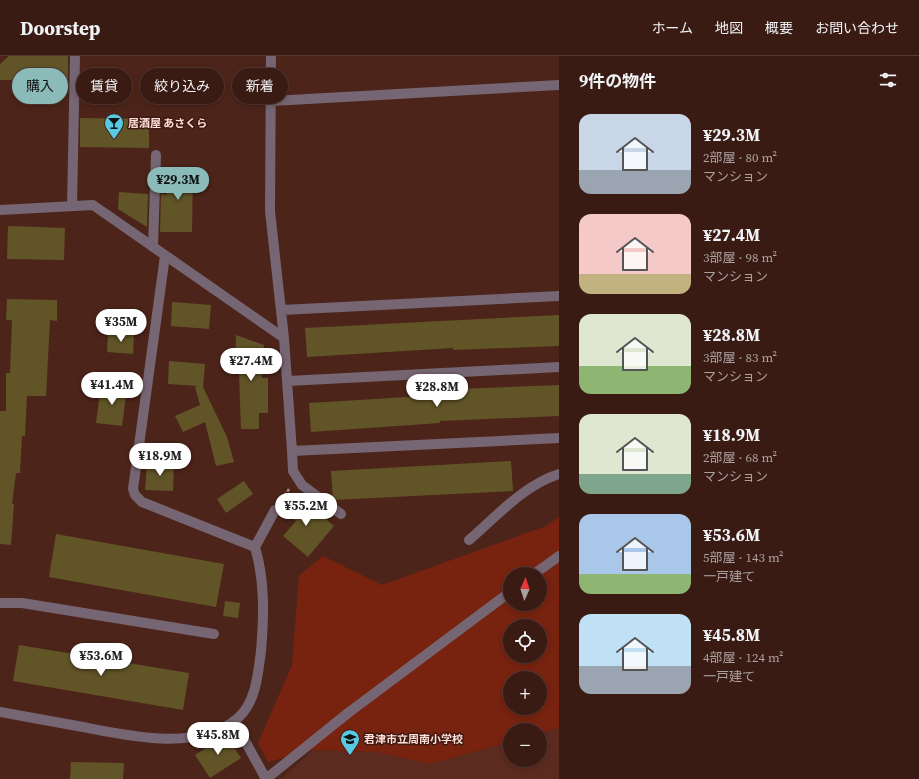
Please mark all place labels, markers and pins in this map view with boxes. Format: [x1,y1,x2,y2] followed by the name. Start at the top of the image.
[103,112,125,140] bar icon: 居酒屋 あさくら
[128,116,207,131] place label: 居酒屋 あさくら
[145,167,211,201] pin: ¥29.3M
[97,309,145,343] pin: ¥35M
[218,348,284,382] pin: ¥27.4M
[79,372,145,406] pin: ¥41.4M
[404,374,470,408] pin: ¥28.8M
[127,443,193,477] pin: ¥18.9M
[273,493,339,527] pin: ¥55.2M
[68,643,134,677] pin: ¥53.6M
[185,722,251,756] pin: ¥45.8M
[339,728,361,756] school or university icon: 君津市立周南小学校
[364,732,463,747] place label: 君津市立周南小学校

